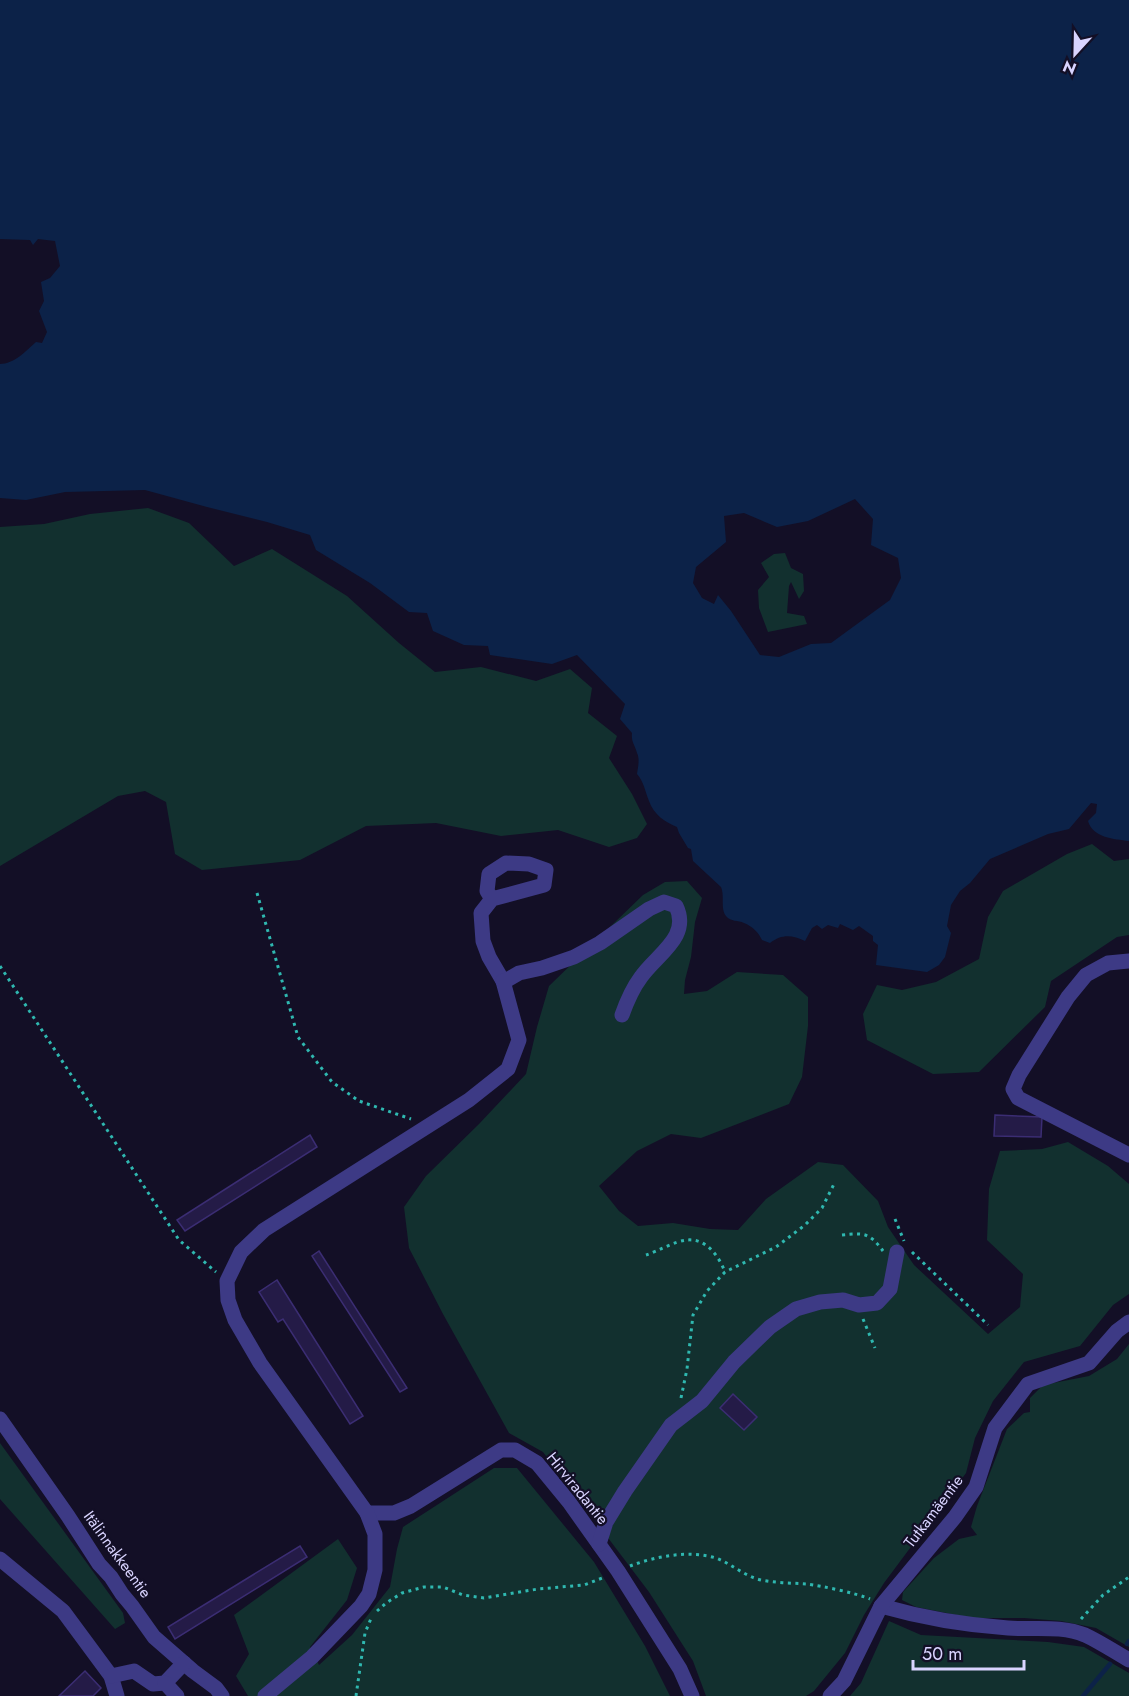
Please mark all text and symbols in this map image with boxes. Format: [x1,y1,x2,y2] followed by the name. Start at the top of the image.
[1045,24,1105,84] north arrow
[1059,54,1080,80] text: N
[541,1447,614,1530] street label: Hirviradantie
[898,1470,969,1553] street label: Tutkamäentie
[78,1506,157,1603] street label: Itälinnakkeentie
[913,1633,1024,1671] scale bar
[922,1641,962,1667] text: 50 m

